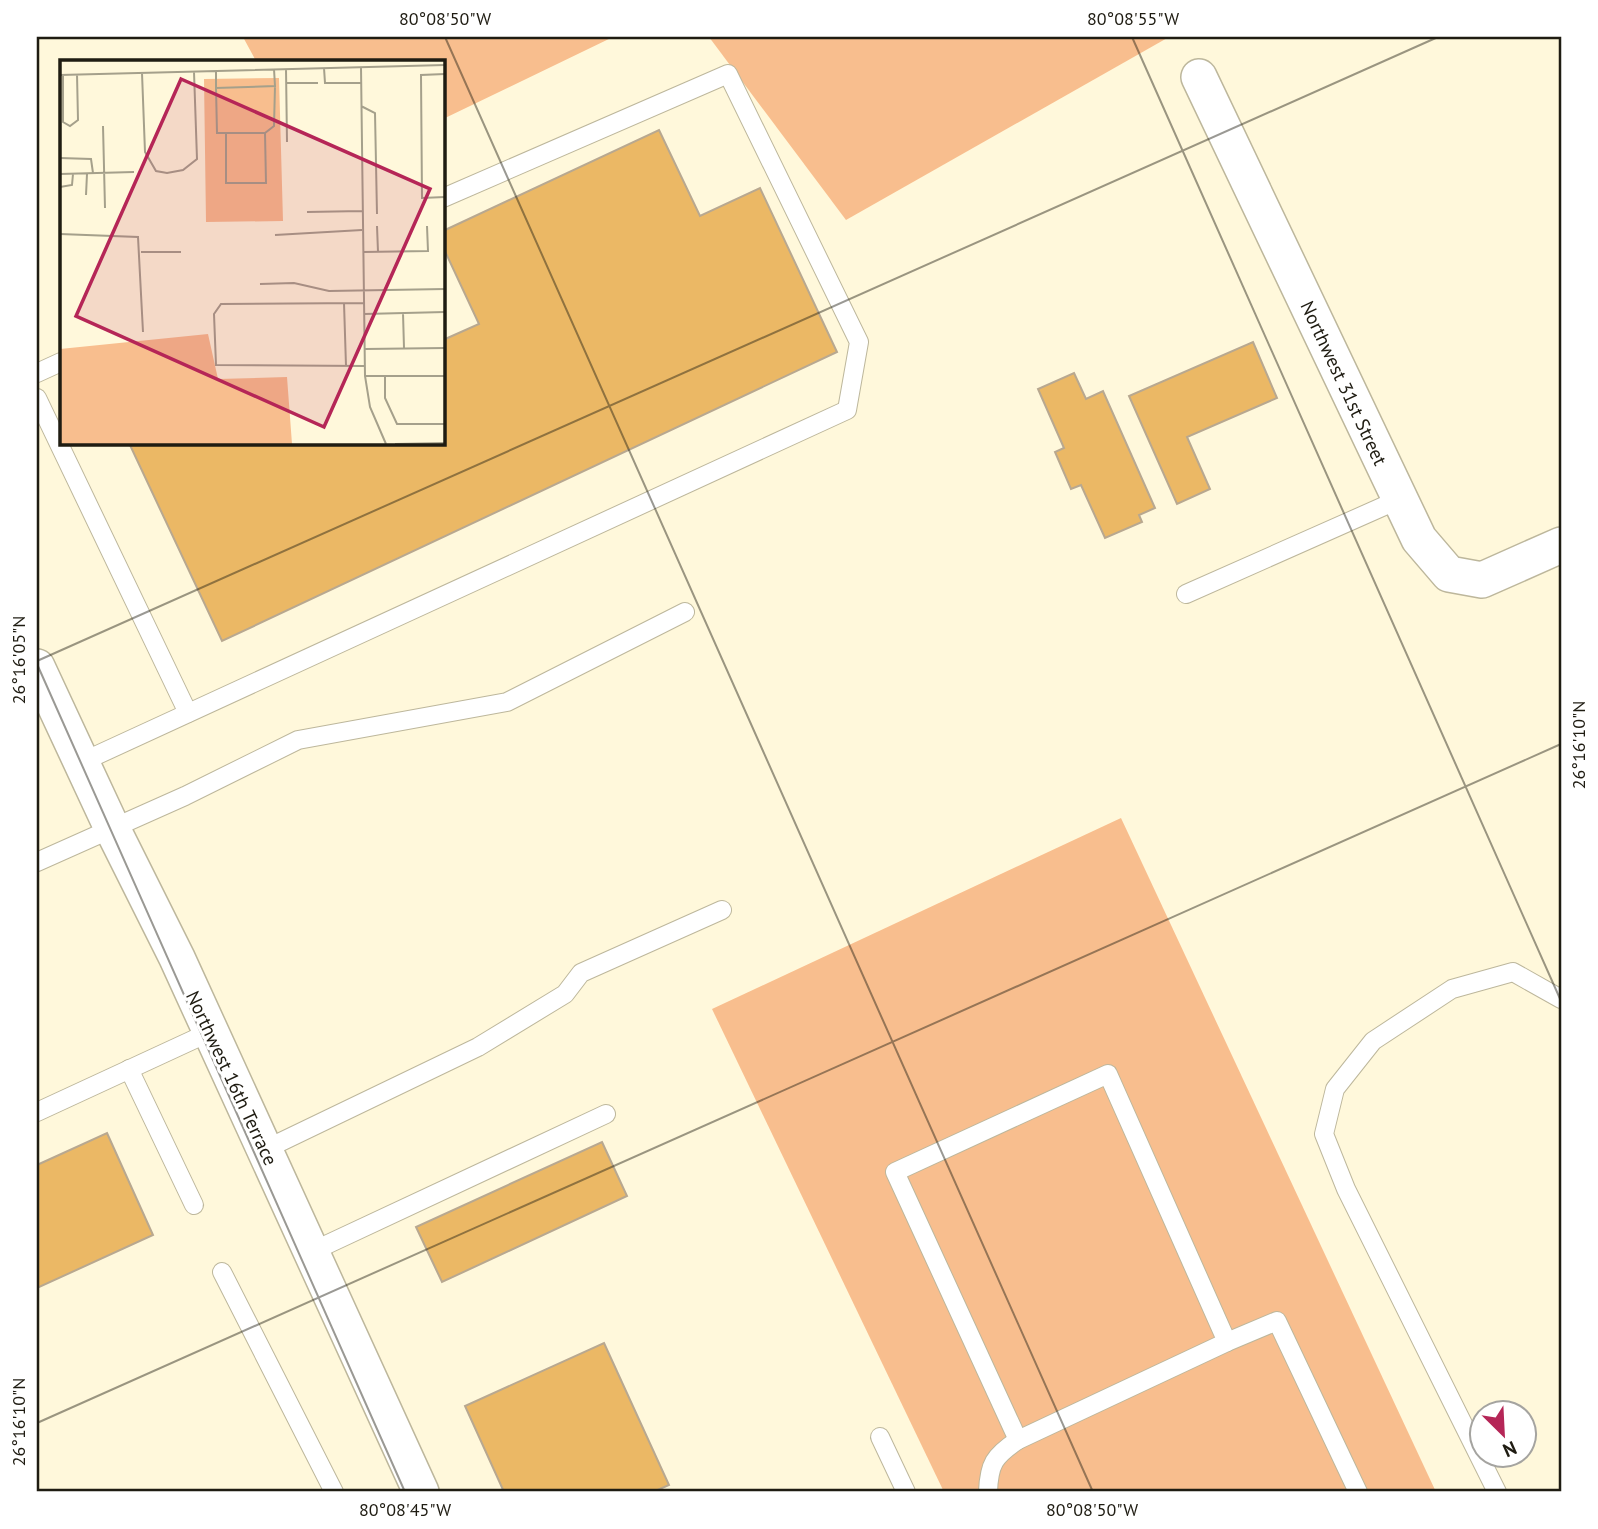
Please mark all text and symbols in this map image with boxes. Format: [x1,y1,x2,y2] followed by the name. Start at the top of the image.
[399,7,491,30] text: 80°08'50"W
[1087,7,1179,30] text: 80°08'55"W
[60,60,444,444] inset map
[1295,297,1393,469] street label: Northwest 31st Street
[7,616,30,704] text: 26°16'05"N
[1567,701,1590,789] text: 26°16'10"N
[181,987,283,1169] street label: Northwest 16th Terrace
[7,1378,30,1466] text: 26°16'10"N
[1468,1400,1538,1470] north arrow
[1499,1436,1520,1463] text: N
[359,1498,451,1521] text: 80°08'45"W
[1046,1498,1138,1521] text: 80°08'50"W

